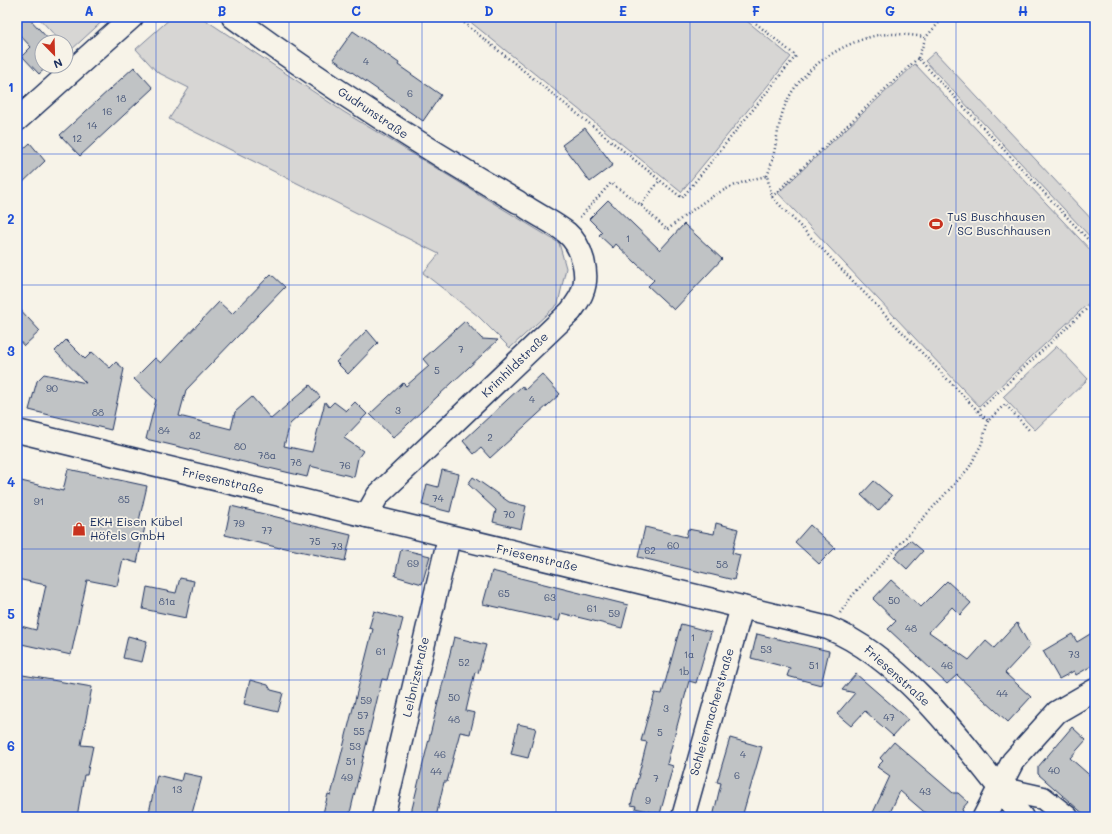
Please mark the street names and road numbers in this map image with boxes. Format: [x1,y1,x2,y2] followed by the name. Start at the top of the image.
[335,83,412,142] street label: Gudrunstraße
[477,328,551,400] street label: Krimhildstraße
[181,463,266,497] street label: Friesenstraße
[495,540,580,574] street label: Friesenstraße
[398,635,432,718] street label: Leibnizstraße
[861,641,934,709] street label: Friesenstraße
[685,646,737,777] street label: Schleiermacherstraße

